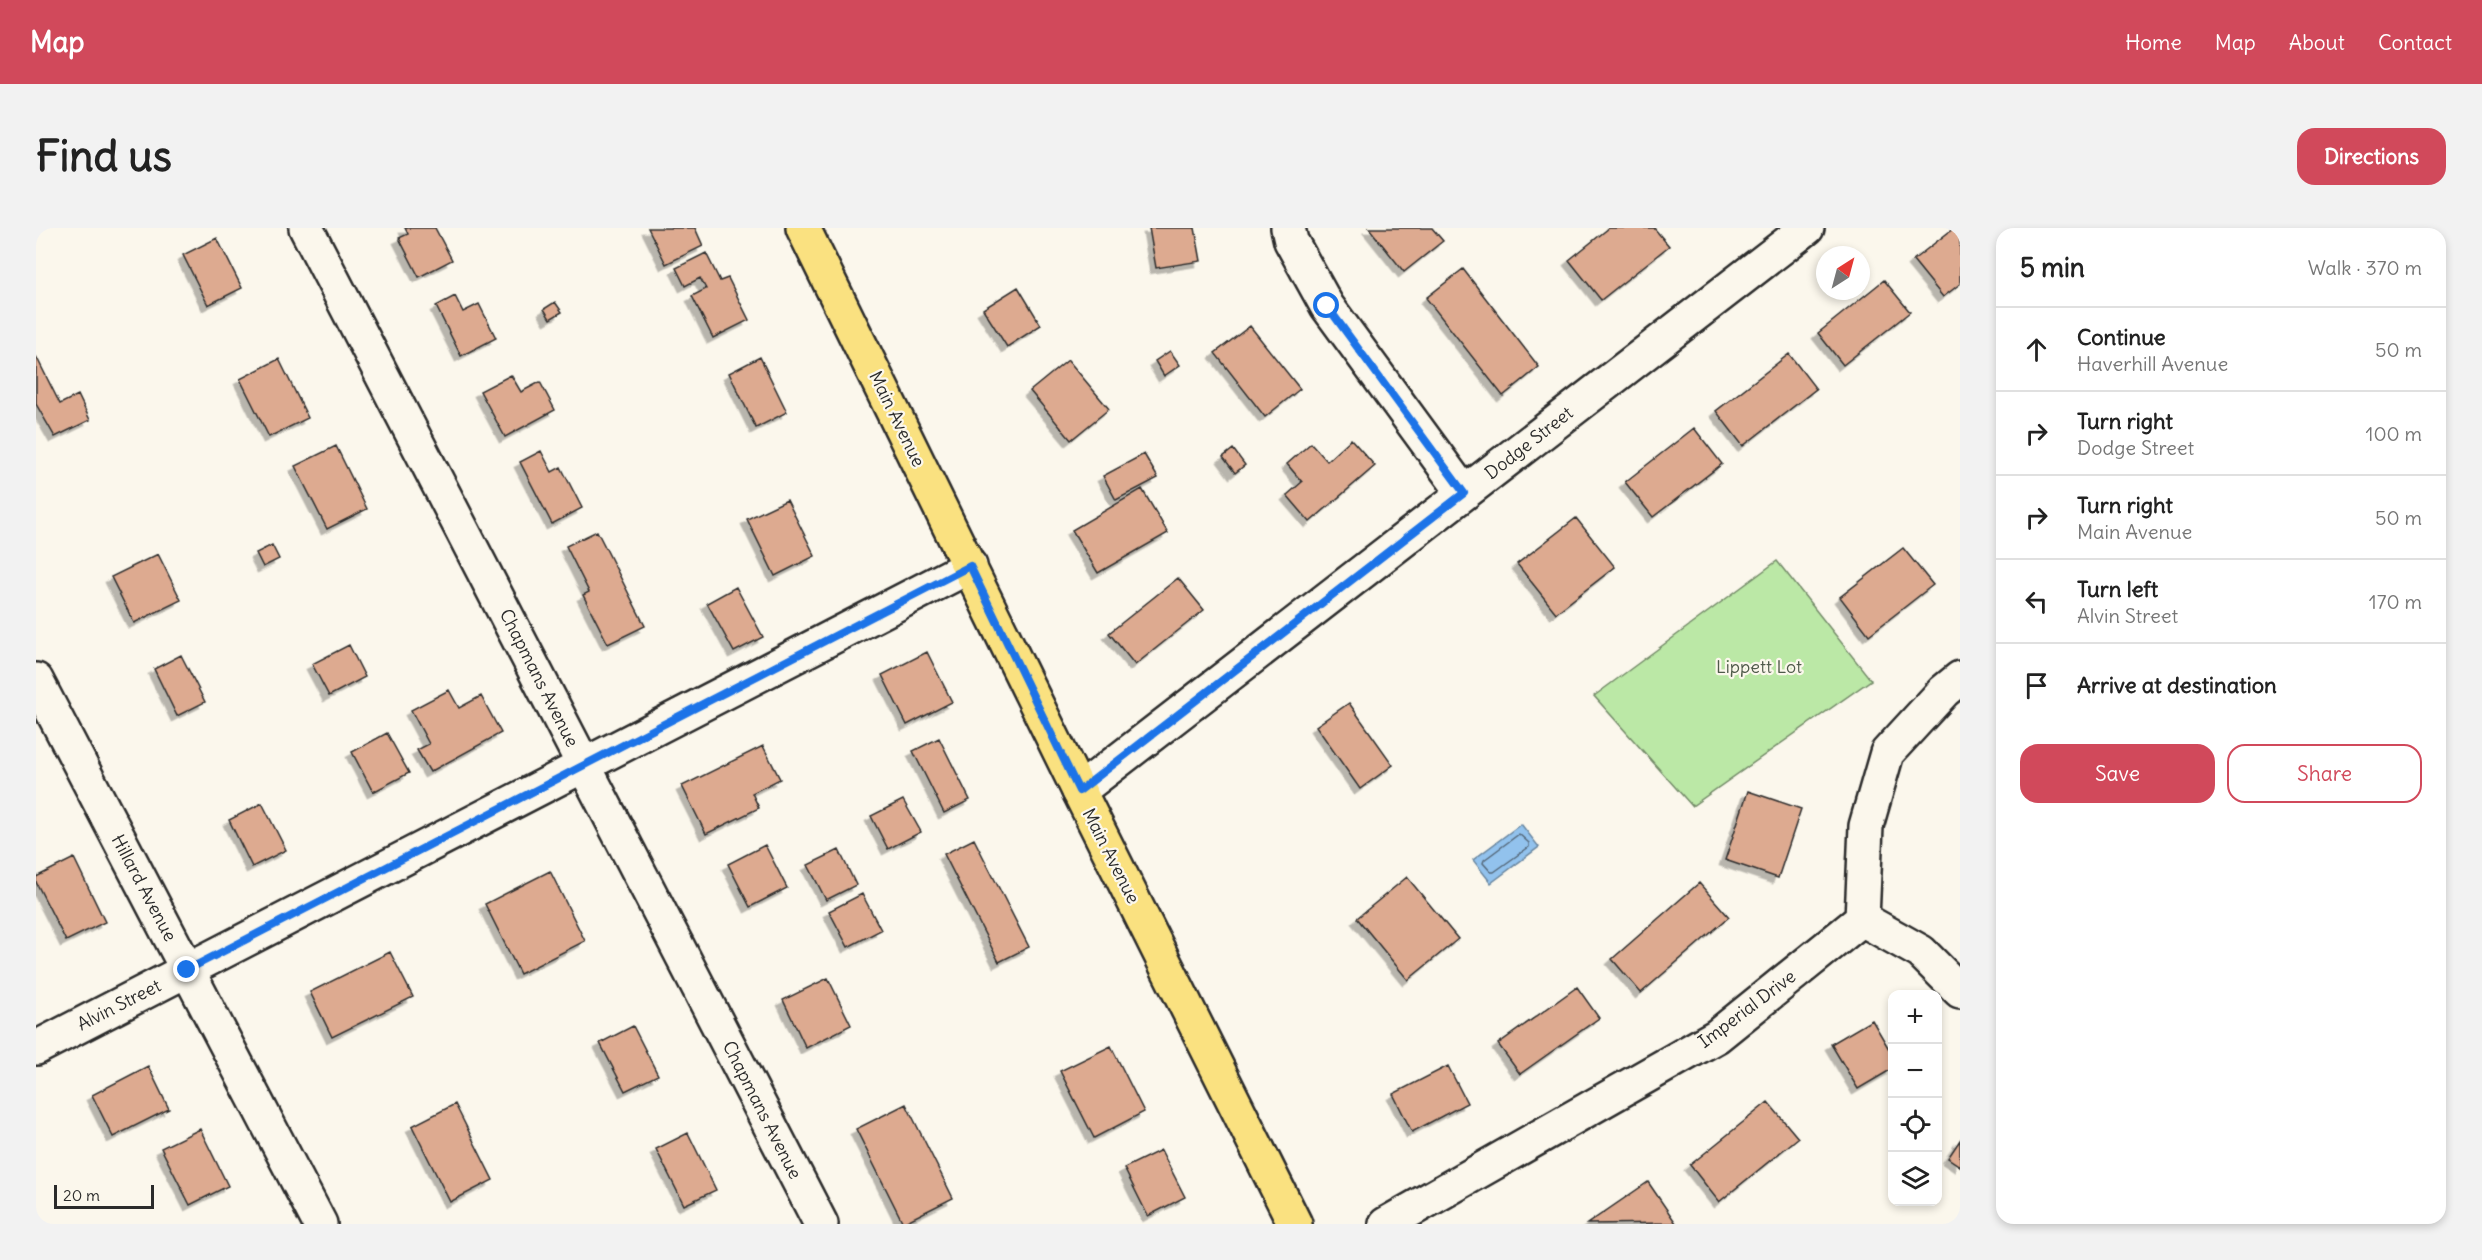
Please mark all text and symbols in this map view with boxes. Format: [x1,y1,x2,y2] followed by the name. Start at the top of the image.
[30,24,84,60] text: Map
[2125,29,2182,56] text: Home
[2215,29,2256,56] text: Map
[2289,29,2345,56] text: About
[2378,29,2452,56] text: Contact
[2297,128,2446,185] button: Directions
[36,130,172,182] text: Find us
[1816,246,1870,300] north arrow
[2020,251,2085,284] text: 5 min
[2308,255,2422,280] text: Walk · 370 m
[1313,292,1339,318] route start
[2077,323,2166,351] text: Continue
[2020,333,2053,366] icon: ahead
[2375,337,2422,362] text: 50 m
[2077,351,2228,376] text: Haverhill Avenue
[864,367,931,470] street label: Main Avenue
[1480,401,1577,484] street label: Dodge Street
[2077,407,2173,435] text: Turn right
[2020,417,2053,450] icon: right
[2365,421,2422,446] text: 100 m
[2077,435,2194,460] text: Dodge Street
[2077,491,2173,519] text: Turn right
[2020,501,2053,534] icon: right
[2375,505,2422,530] text: 50 m
[2077,519,2192,544] text: Main Avenue
[2077,575,2158,603] text: Turn left
[2020,585,2053,618] icon: left
[2369,589,2422,614] text: 170 m
[2077,603,2178,628] text: Alvin Street
[495,605,584,751] street label: Chapmans Avenue
[1716,655,1802,678] park label: Lippett Lot
[2020,669,2053,702] icon: arrive
[2077,671,2277,699] text: Arrive at destination
[2020,744,2215,803] button: Save
[2227,744,2422,803] button: Share
[1078,804,1145,907] street label: Main Avenue
[107,830,182,945] street label: Hillard Avenue
[173,956,199,982] route end
[1693,965,1800,1053] street label: Imperial Drive
[73,974,165,1035] street label: Alvin Street
[1888,990,1942,1206] map controls
[1888,990,1942,1044] button: +
[718,1037,807,1183] street label: Chapmans Avenue
[1888,1044,1942,1098] button: −
[1888,1098,1942,1152] button: locate
[1888,1152,1942,1206] button: layers
[54,1182,154,1210] scale bar
[63,1185,100,1205] text: 20 m

